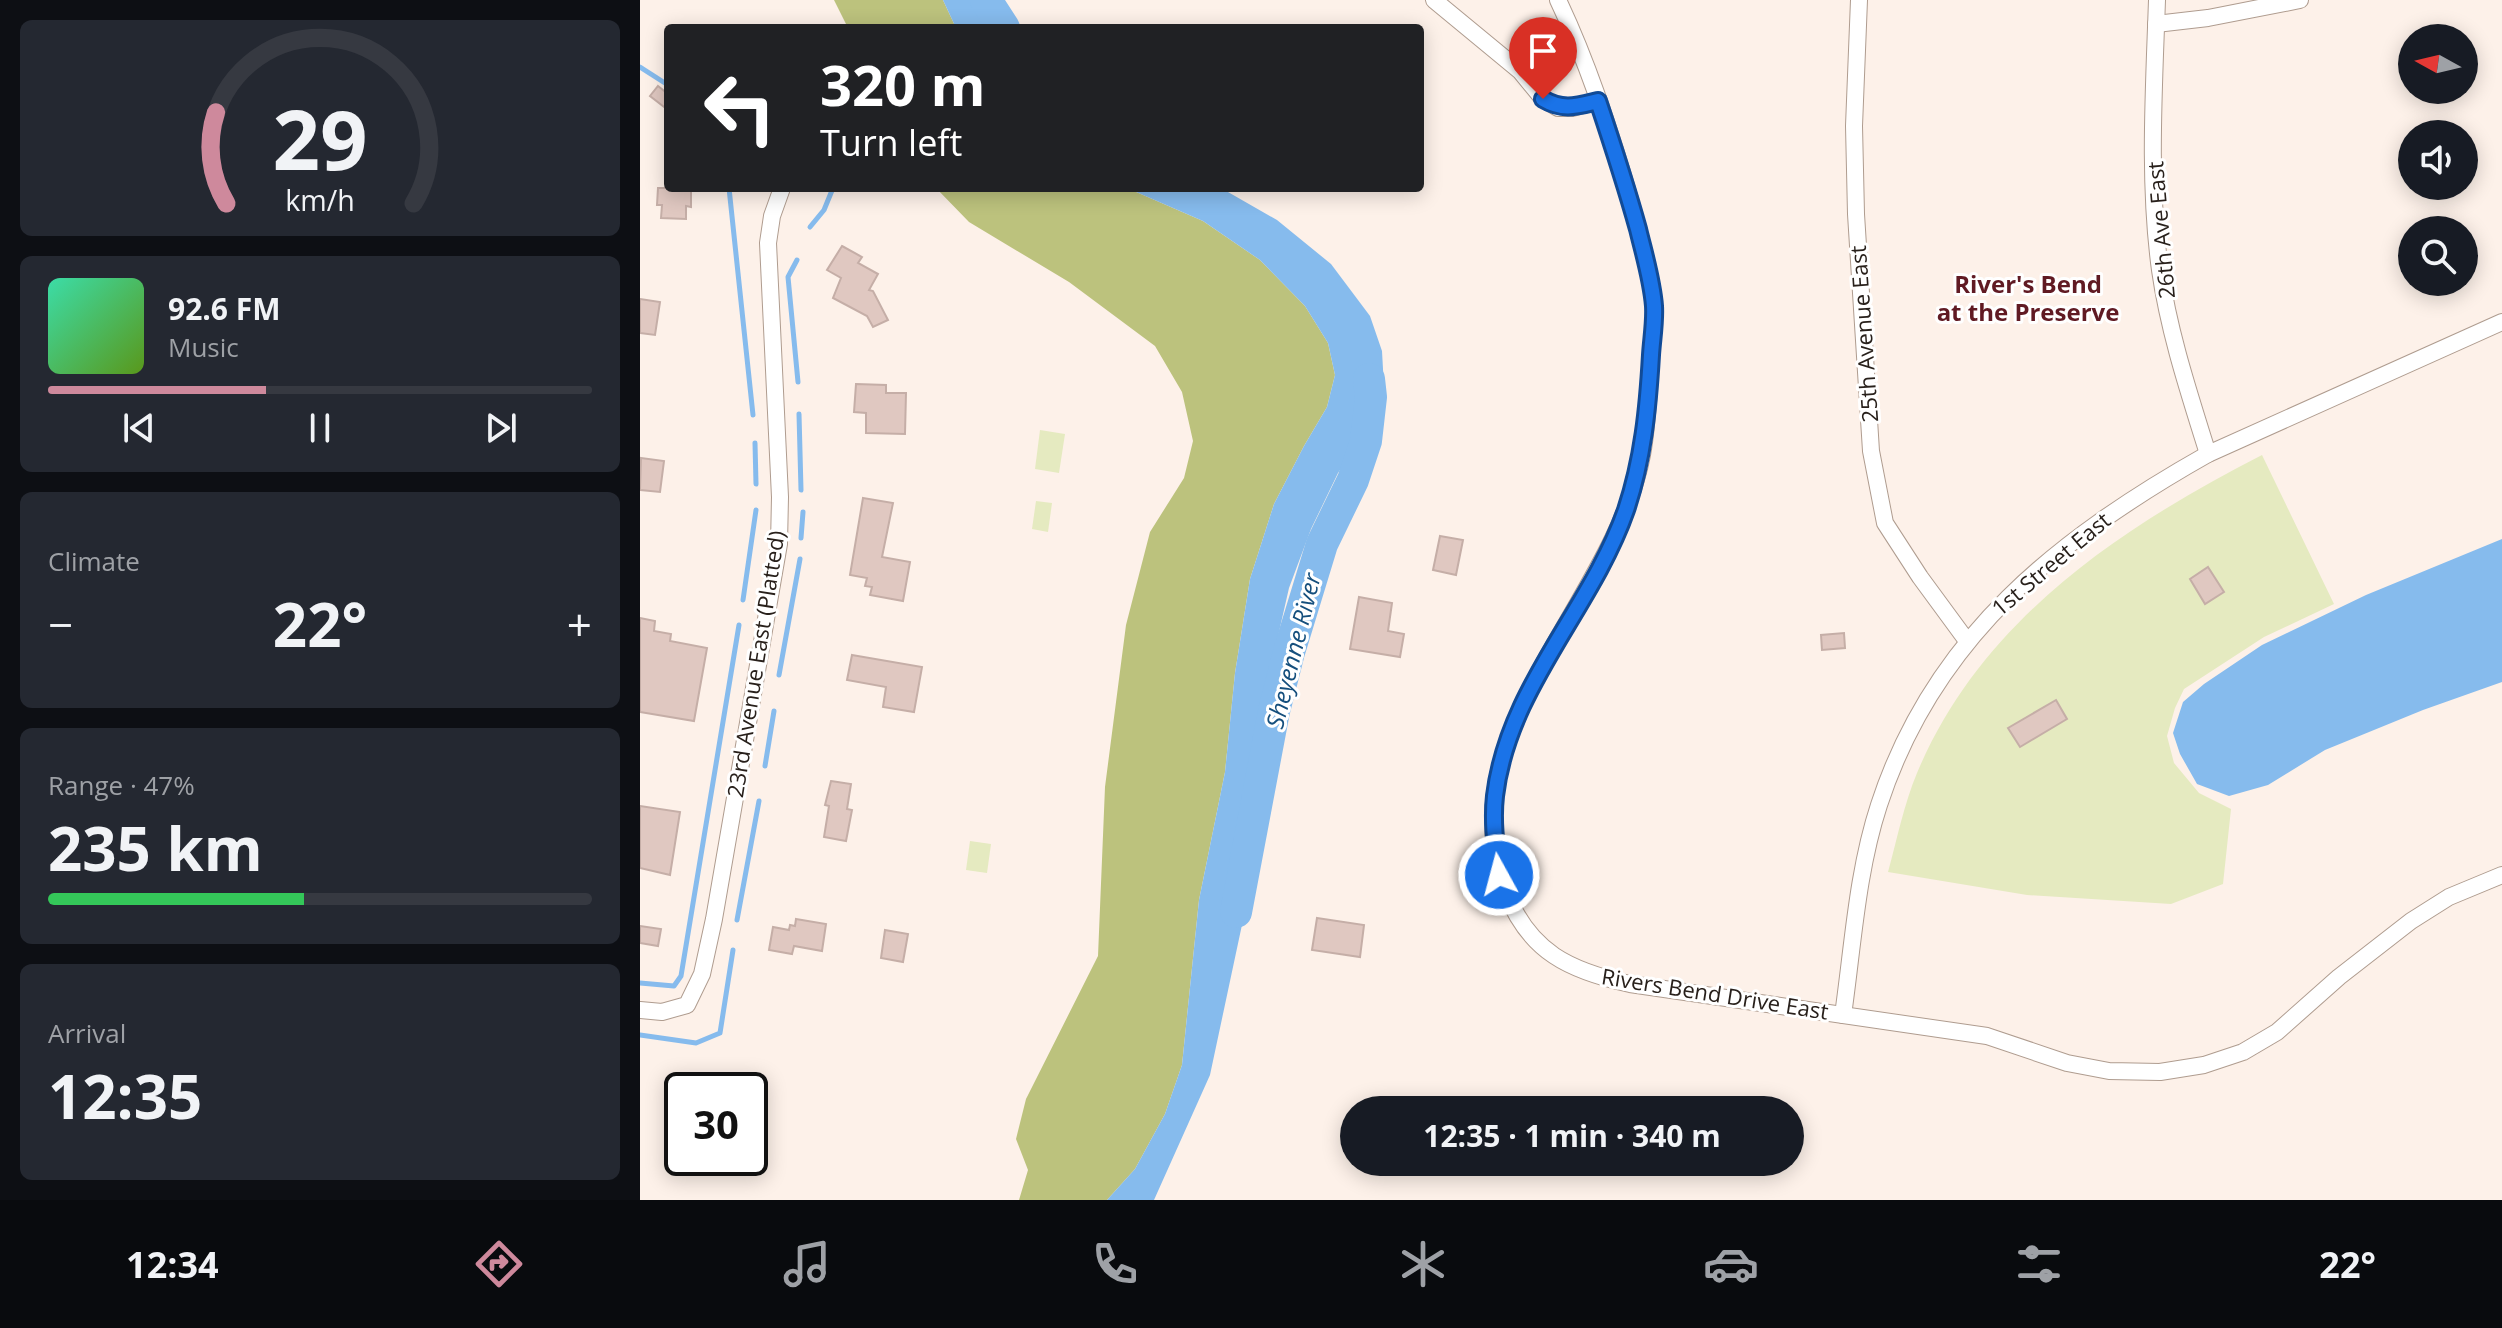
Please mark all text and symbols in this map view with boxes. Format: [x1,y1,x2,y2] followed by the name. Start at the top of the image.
[1509,17,1577,99] pin
[2398,24,2478,104] north arrow
[2398,24,2478,296] map controls
[1521,29,1565,73] icon: arrive
[820,46,986,122] text: 320 m
[688,56,792,160] icon: left
[272,81,368,194] text: 29
[820,118,962,167] text: Turn left
[2398,120,2478,200] button: sound
[2139,160,2181,300] street label: 26th Ave East
[285,180,355,219] text: km/h
[2398,216,2478,296] button: search
[1842,244,1884,424] street label: 25th Avenue East
[1937,267,2119,328] district label: River's Bend at the Preserve
[168,288,281,329] text: 92.6 FM
[168,329,239,365] text: Music
[117,406,161,450] icon: previous
[298,406,342,450] icon: pause
[479,406,523,450] icon: next
[1985,505,2116,622] street label: 1st Street East
[719,528,791,799] street label: 23rd Avenue East (Platted)
[48,543,140,579] text: Climate
[1257,568,1328,732] water label: Sheyenne River
[273,583,367,665] text: 22°
[48,594,73,654] text: −
[567,594,592,654] text: +
[48,767,195,803] text: Range · 47%
[48,807,263,889] text: 235 km
[1457,833,1541,917] position arrow
[1600,960,1831,1026] street label: Rivers Bend Drive East
[48,1015,126,1051] text: Arrival
[48,1055,202,1137] text: 12:35
[664,1072,768,1176] speed limit sign: 30
[1423,1115,1721,1156] text: 12:35 · 1 min · 340 m
[471,1236,527,1292] icon: directions
[779,1236,835,1292] icon: music
[1087,1236,1143,1292] icon: phone
[1395,1236,1451,1292] icon: climate
[1703,1236,1759,1292] icon: car
[2011,1236,2067,1292] icon: filters
[126,1240,219,1289] text: 12:34
[2319,1240,2376,1289] text: 22°

